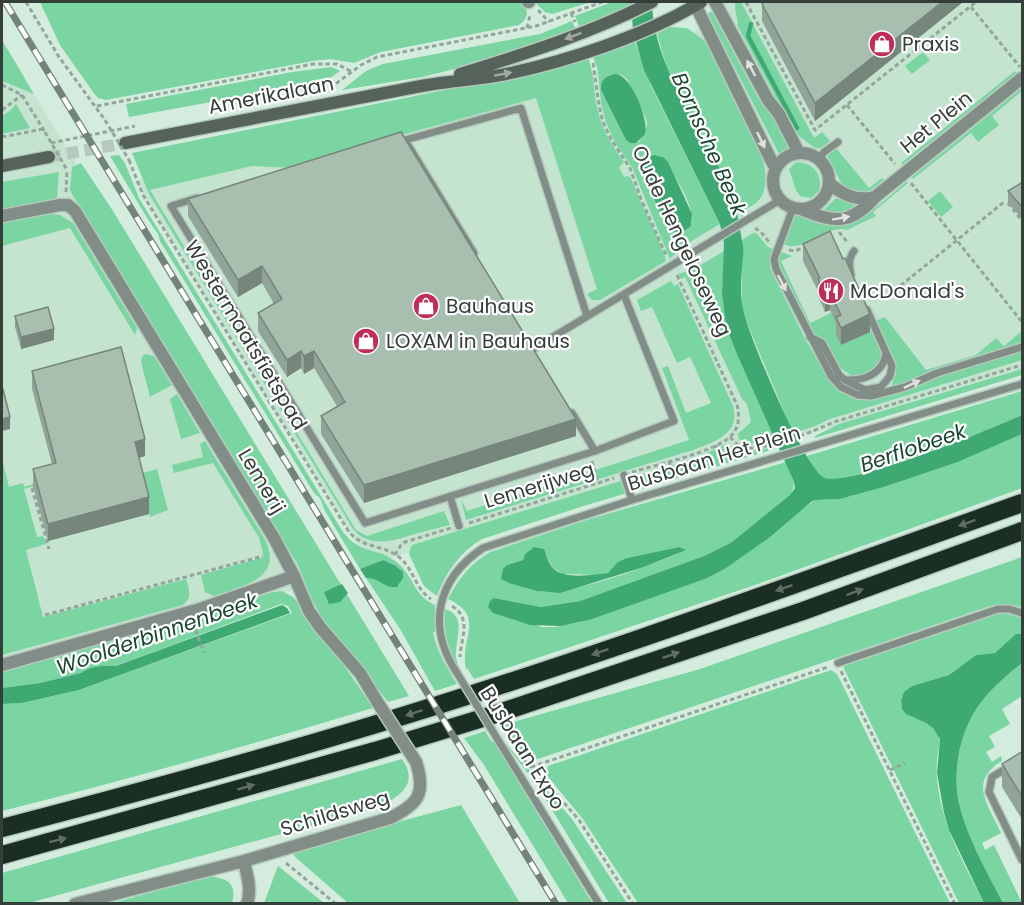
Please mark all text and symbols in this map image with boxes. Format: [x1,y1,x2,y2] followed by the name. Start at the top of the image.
[867,29,897,59] shop icon: Praxis
[902,30,960,58] place label: Praxis
[564,32,582,41] one-way arrow
[746,60,756,77] one-way arrow
[665,68,754,221] water label: Bornsche Beek
[206,69,336,121] street label: Amerikalaan
[493,69,512,78] one-way arrow
[894,84,978,160] street label: Het Plein
[756,132,766,149] one-way arrow
[625,141,739,341] street label: Oude Hengeloseweg
[832,213,851,222] one-way arrow
[178,235,314,435] street label: Westermaatsfietspad
[777,274,787,291] one-way arrow
[816,276,846,306] restaurant icon: McDonald's
[850,277,965,305] place label: McDonald's
[411,291,441,321] shop icon: Bauhaus
[446,292,534,320] place label: Bauhaus
[351,326,381,356] shop icon: LOXAM in Bauhaus
[386,327,570,355] place label: LOXAM in Bauhaus
[903,379,920,388] one-way arrow
[856,415,971,479] water label: Berflobeek
[624,418,804,498] street label: Busbaan Het Plein
[232,443,292,519] street label: Lemerij
[481,455,597,515] street label: Lemerijweg
[958,518,976,528] one-way arrow
[775,584,793,594] one-way arrow
[52,585,263,682] water label: Woolderbinnenbeek
[846,586,864,596] one-way arrow
[591,648,609,658] one-way arrow
[662,650,680,660] one-way arrow
[474,681,572,815] street label: Busbaan Expo
[405,708,423,718] one-way arrow
[237,782,255,791] one-way arrow
[277,783,393,843] street label: Schildsweg
[49,835,67,845] one-way arrow

